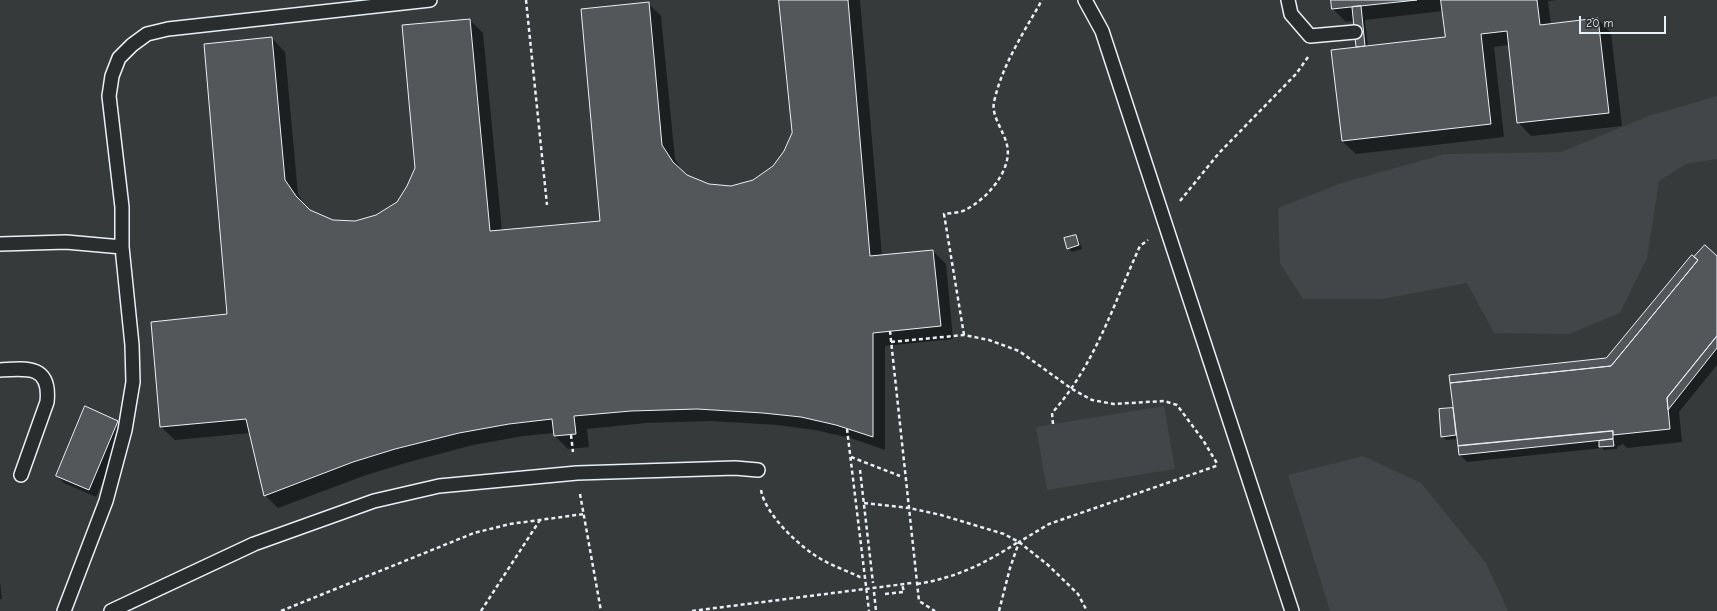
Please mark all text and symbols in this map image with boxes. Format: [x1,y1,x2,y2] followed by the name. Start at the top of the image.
[1581,8,1668,34] scale bar
[1586,16,1614,30] text: 20 m

